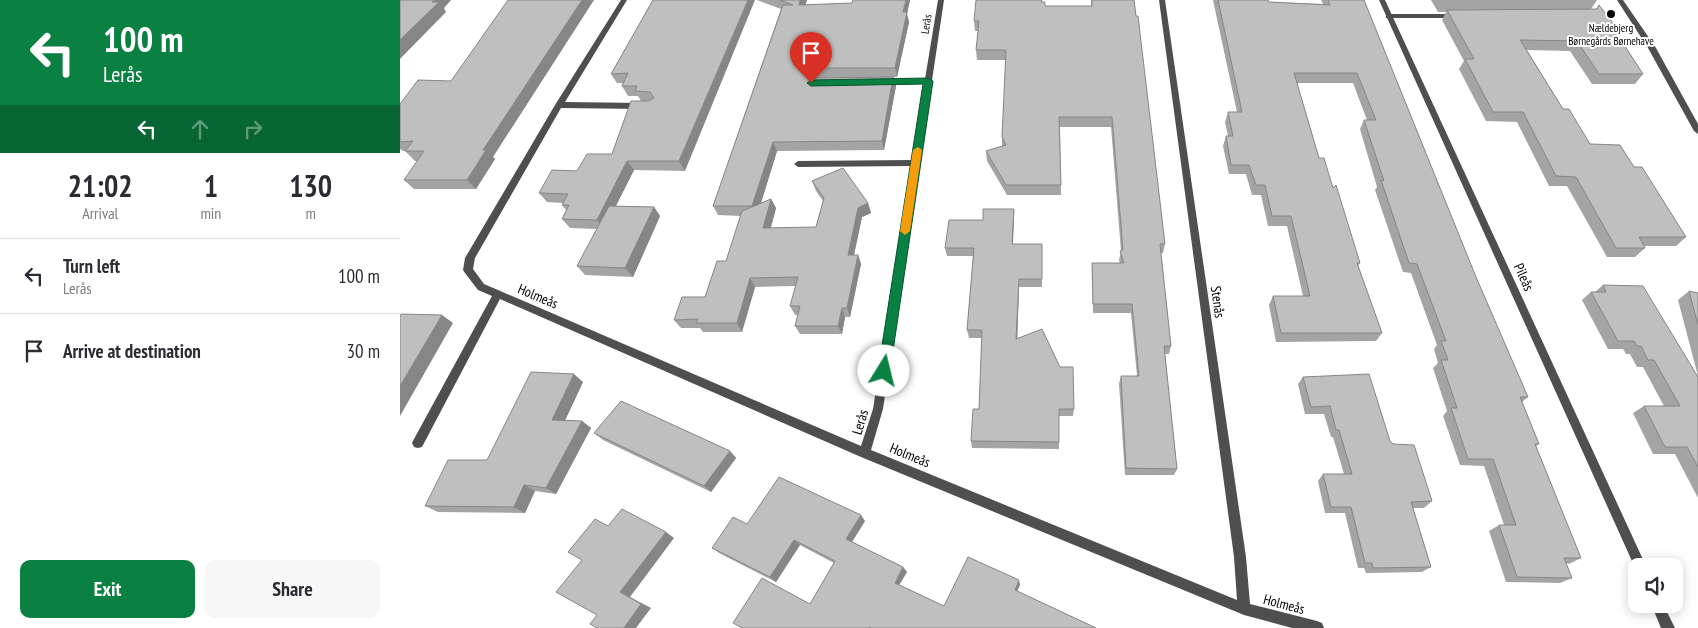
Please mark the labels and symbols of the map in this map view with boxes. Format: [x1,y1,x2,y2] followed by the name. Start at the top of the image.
[1605,8,1617,20] marker: Nældebjerg Børnegårds Børnehave
[918,13,935,35] street label: Lerås
[1568,21,1654,48] place label: Nældebjerg Børnegårds Børnehave
[790,32,832,83] pin
[1510,260,1538,294] street label: Pileås
[515,280,561,313] street label: Holmeås
[1207,285,1229,319] street label: Stenås
[857,344,909,396] position arrow
[848,407,872,437] street label: Lerås
[887,439,933,471] street label: Holmeås
[1261,590,1307,618] street label: Holmeås

